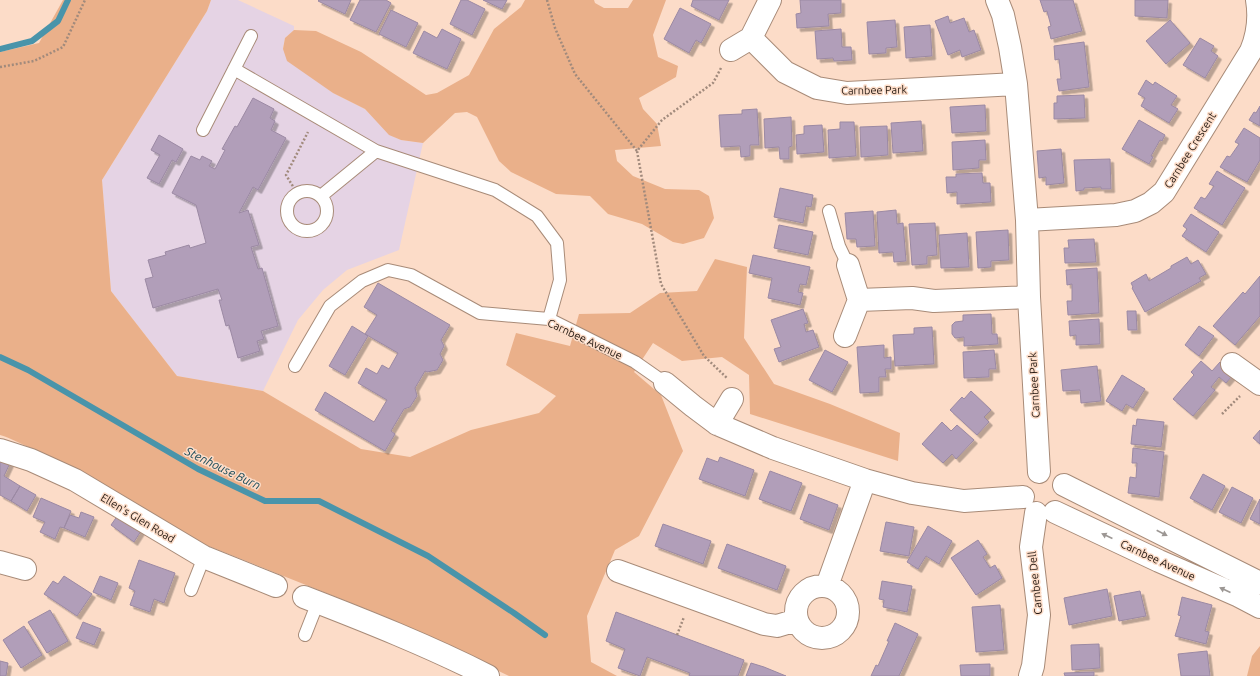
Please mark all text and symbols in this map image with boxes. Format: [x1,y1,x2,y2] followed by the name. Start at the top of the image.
[841,83,907,97] street label: Carnbee Park
[1162,109,1219,190] street label: Carnbee Crescent
[546,316,624,362] street label: Carnbee Avenue
[1026,351,1042,418] street label: Carnbee Park
[182,444,263,492] water label: Stenhouse Burn
[99,491,177,545] street label: Ellen's Glen Road
[1156,530,1168,536] one-way arrow
[1101,533,1112,539] one-way arrow
[1119,537,1197,583] street label: Carnbee Avenue
[1026,551,1044,615] street label: Carnbee Dell
[1219,587,1231,593] one-way arrow

